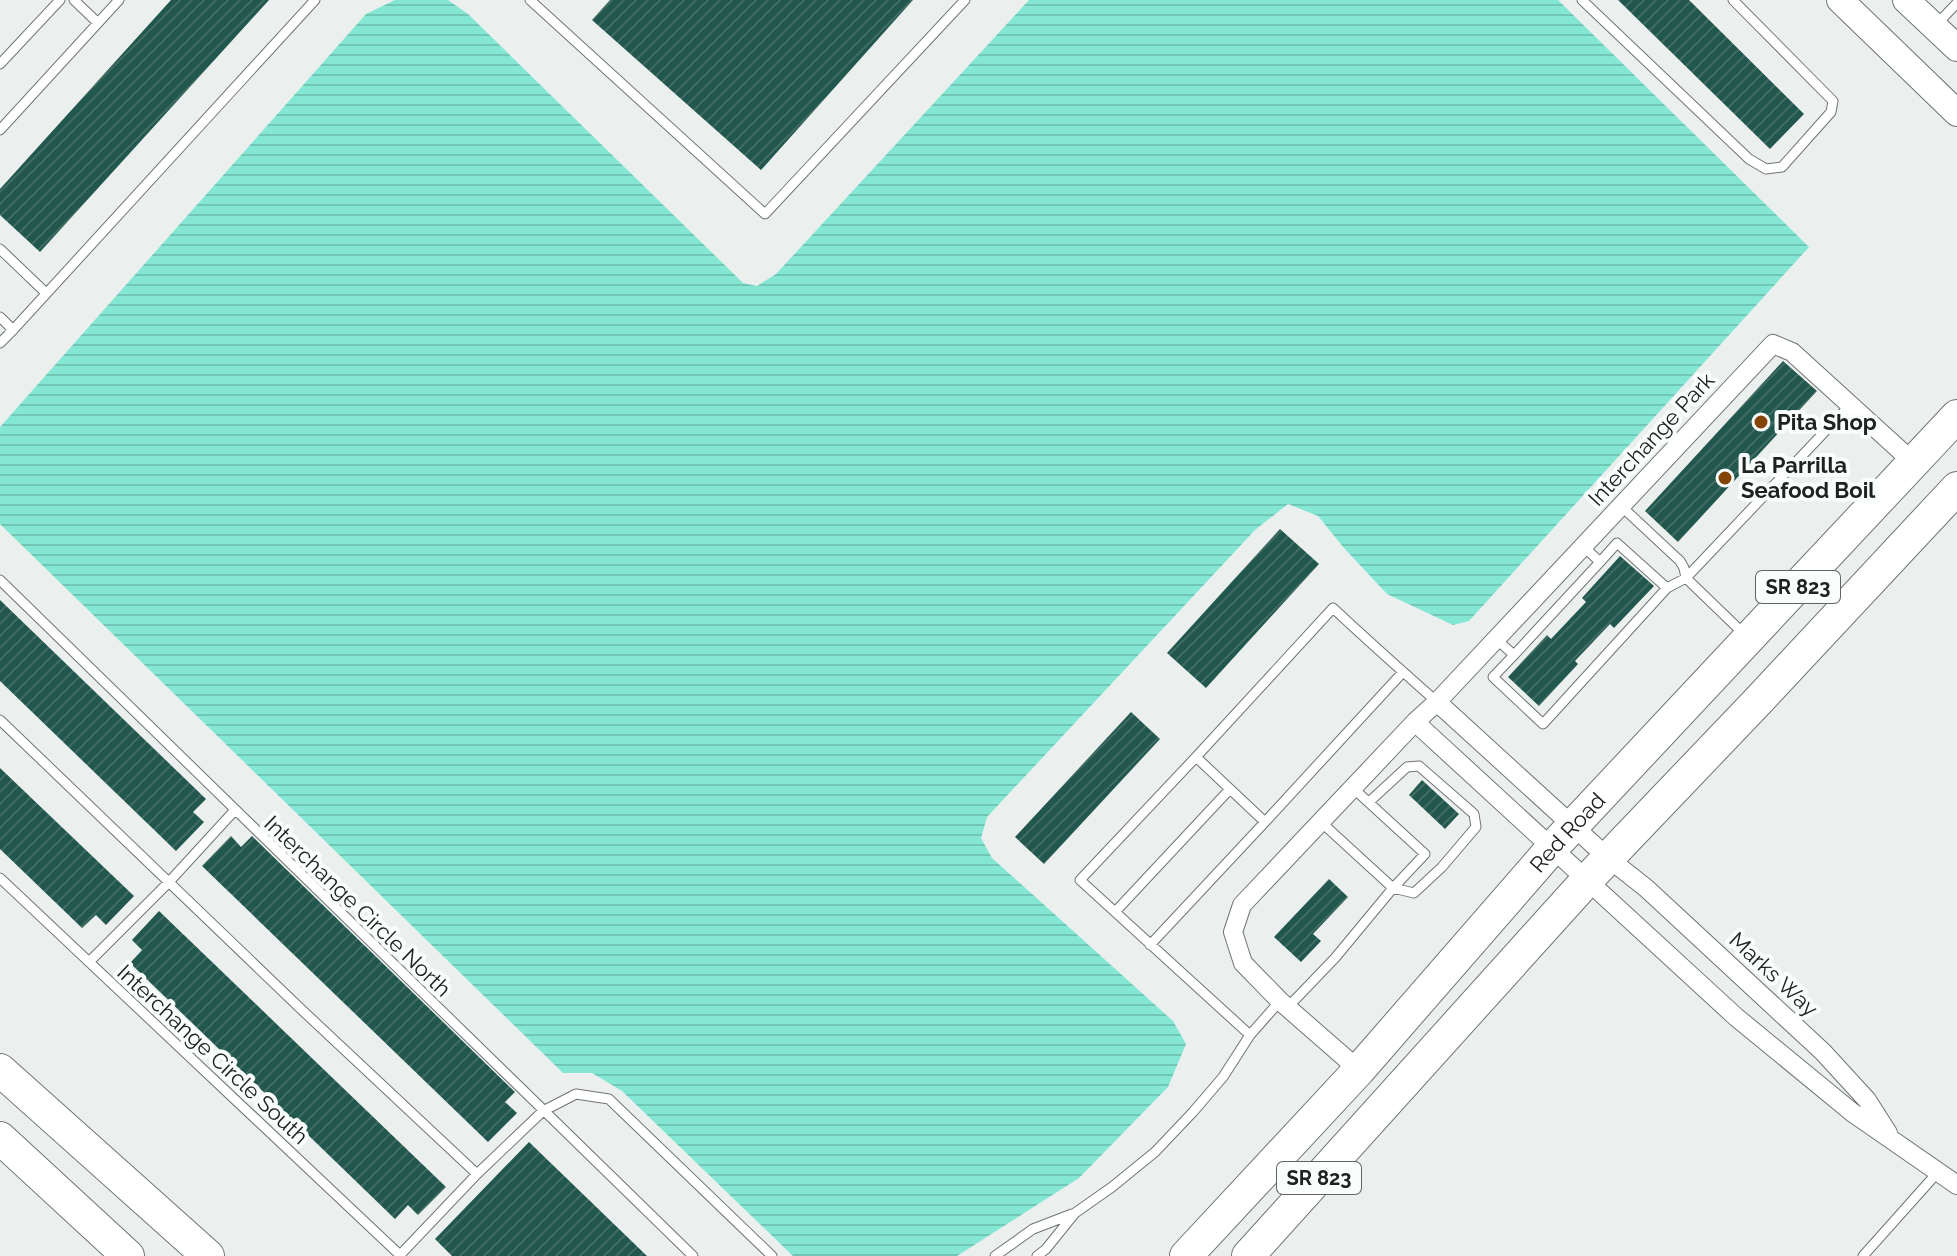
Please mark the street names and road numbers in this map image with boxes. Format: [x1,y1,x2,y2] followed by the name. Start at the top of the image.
[1583,367,1720,511] street label: Interchange Park
[1756,571,1840,603] road number: SR 823
[1524,787,1610,878] street label: Red Road
[259,810,457,1002] street label: Interchange Circle North
[1724,926,1824,1022] street label: Marks Way
[112,959,314,1149] street label: Interchange Circle South
[1277,1162,1361,1194] road number: SR 823

